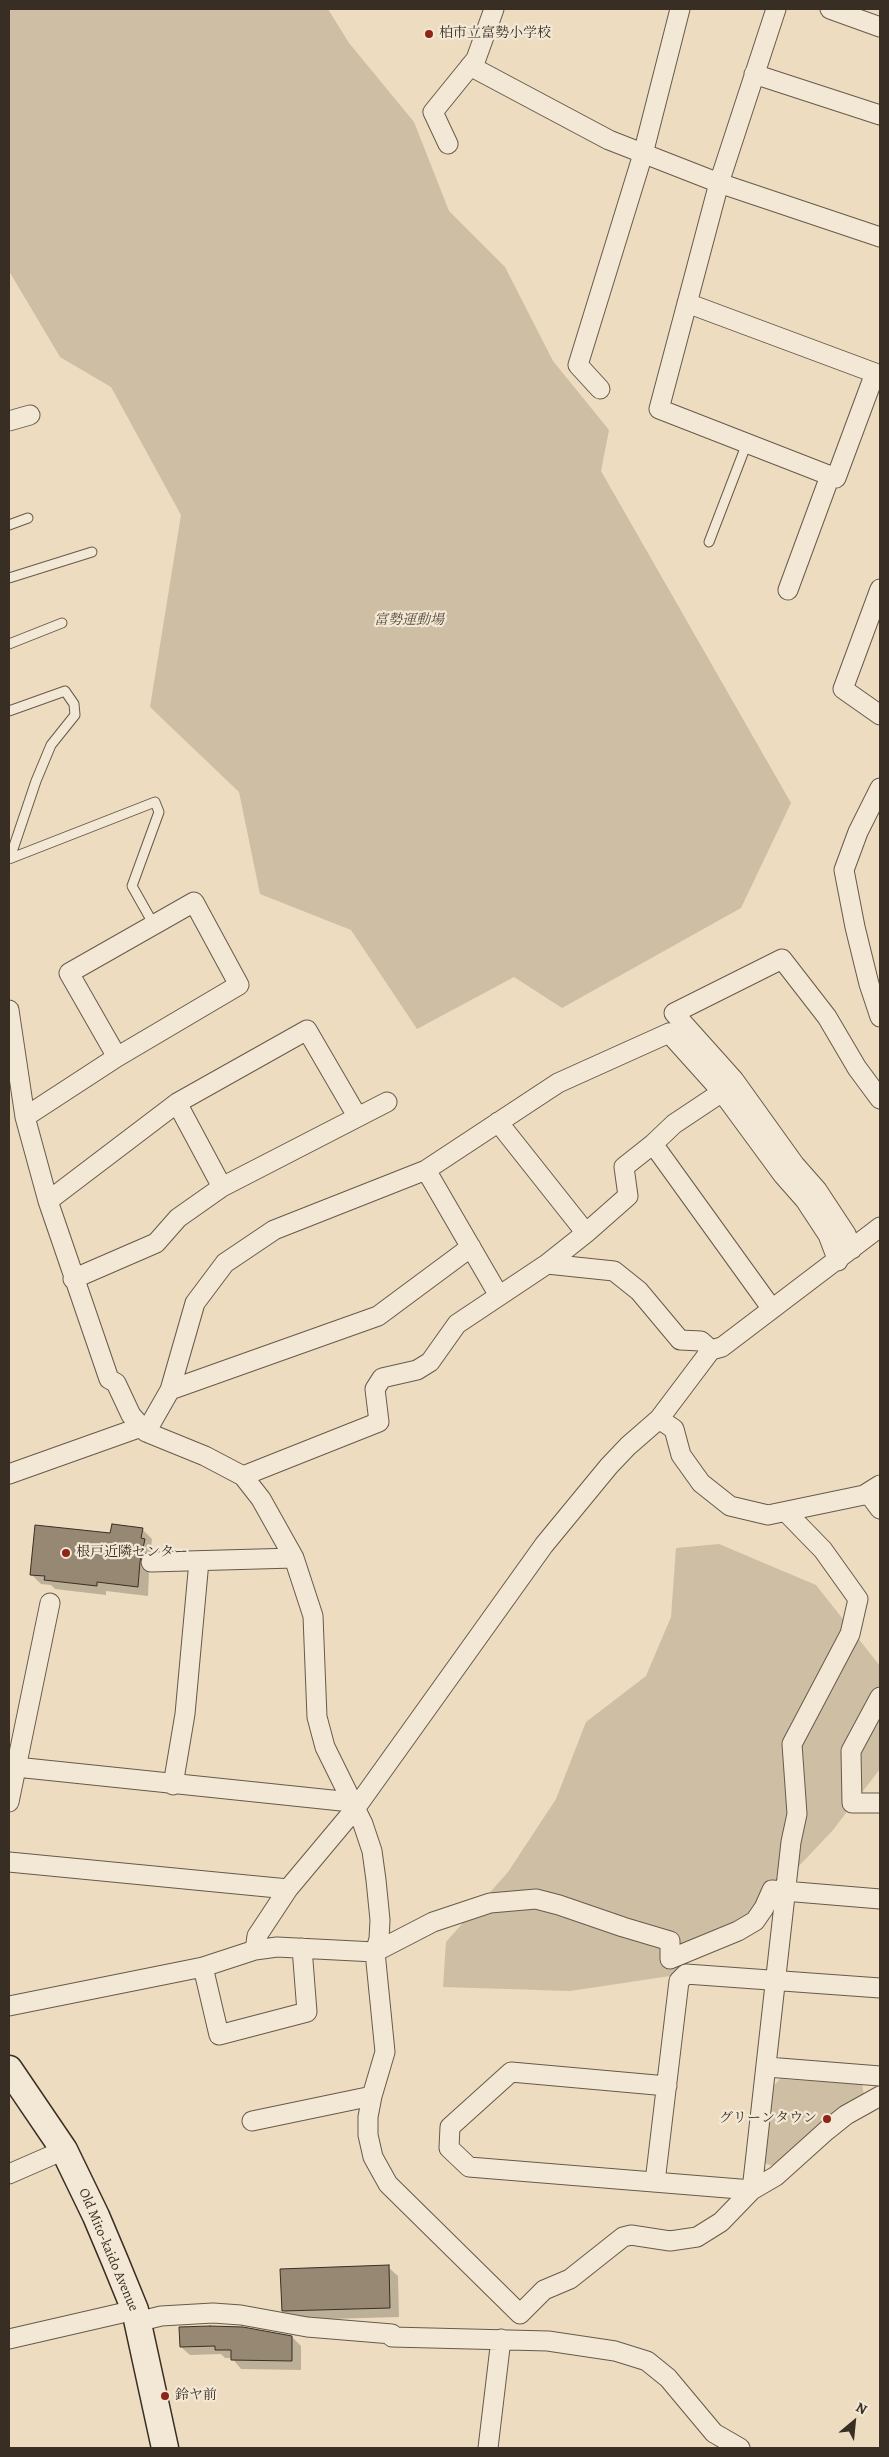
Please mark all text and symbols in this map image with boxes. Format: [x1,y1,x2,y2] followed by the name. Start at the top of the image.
[439,26,551,42] place label: 柏市立富勢小学校
[423,28,435,40] marker: 柏市立富勢小学校
[374,613,444,629] park label: 富勢運動場
[76,1545,188,1561] place label: 根戸近隣センター
[60,1547,72,1559] marker: 根戸近隣センター
[719,2111,817,2127] place label: グリーンタウン
[821,2113,833,2125] marker: グリーンタウン
[74,2186,142,2314] street label: Old Mito-kaido Avenue
[175,2388,217,2404] place label: 鈴ヤ前
[159,2390,171,2402] marker: 鈴ヤ前
[829,2397,879,2447] north arrow
[852,2398,870,2419] text: N

